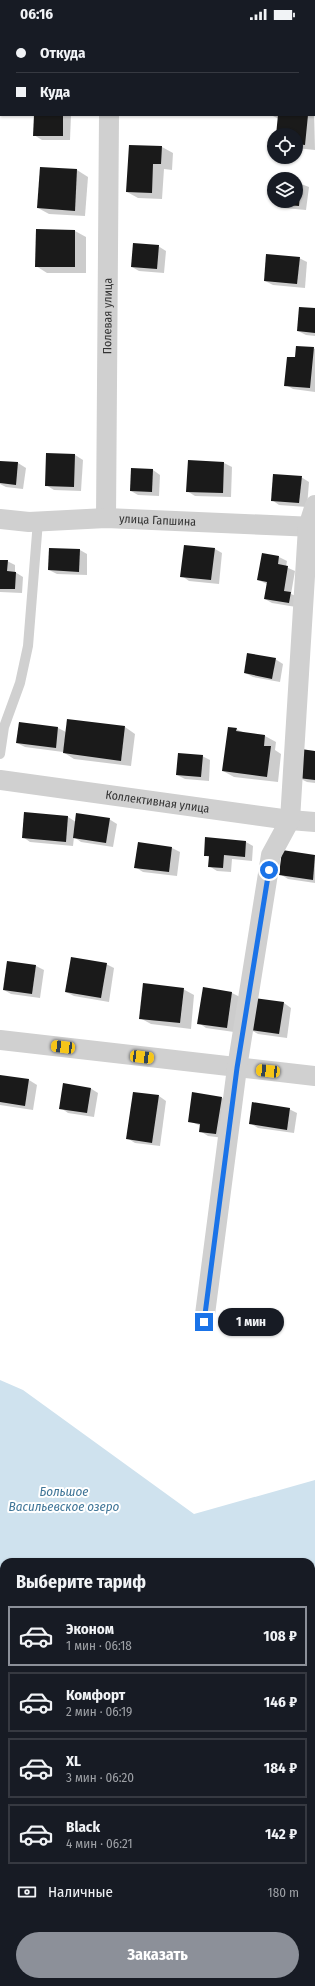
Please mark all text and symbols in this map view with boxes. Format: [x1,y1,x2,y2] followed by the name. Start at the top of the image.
[20,5,53,23] text: 06:16
[40,44,85,62] text: Откуда
[40,83,70,101] text: Куда
[267,128,303,208] map controls
[267,128,303,164] button: locate
[267,172,303,208] button: layers
[100,278,115,354] street label: Полевая улица
[119,512,197,529] street label: улица Гапшина
[105,788,211,816] street label: Коллективная улица
[260,861,278,879] route start
[50,1040,76,1054] car
[129,1050,155,1064] car
[255,1064,281,1078] car
[218,1308,284,1336] callout: 1 мин
[195,1313,213,1331] route end
[236,1314,266,1329] text: 1 мин
[9,1484,120,1514] water label: Большое Васильевское озеро
[16,1571,146,1593] text: Выберите тариф
[18,1618,54,1654] icon: car
[66,1620,114,1638] text: Эконом
[263,1627,297,1645] text: 108 ₽
[66,1638,132,1653] text: 1 мин · 06:18
[18,1684,54,1720] icon: car
[66,1686,125,1704] text: Комфорт
[264,1693,297,1711] text: 146 ₽
[66,1704,132,1719] text: 2 мин · 06:19
[18,1750,54,1786] icon: car
[66,1752,81,1770] text: XL
[264,1759,297,1777] text: 184 ₽
[66,1770,134,1785] text: 3 мин · 06:20
[18,1816,54,1852] icon: car
[66,1818,100,1836] text: Black
[265,1825,297,1843] text: 142 ₽
[66,1836,133,1851] text: 4 мин · 06:21
[16,1881,38,1903] icon: cash
[48,1883,113,1901] text: Наличные
[268,1885,299,1900] text: 180 m
[16,1932,299,1978] button: Заказать

